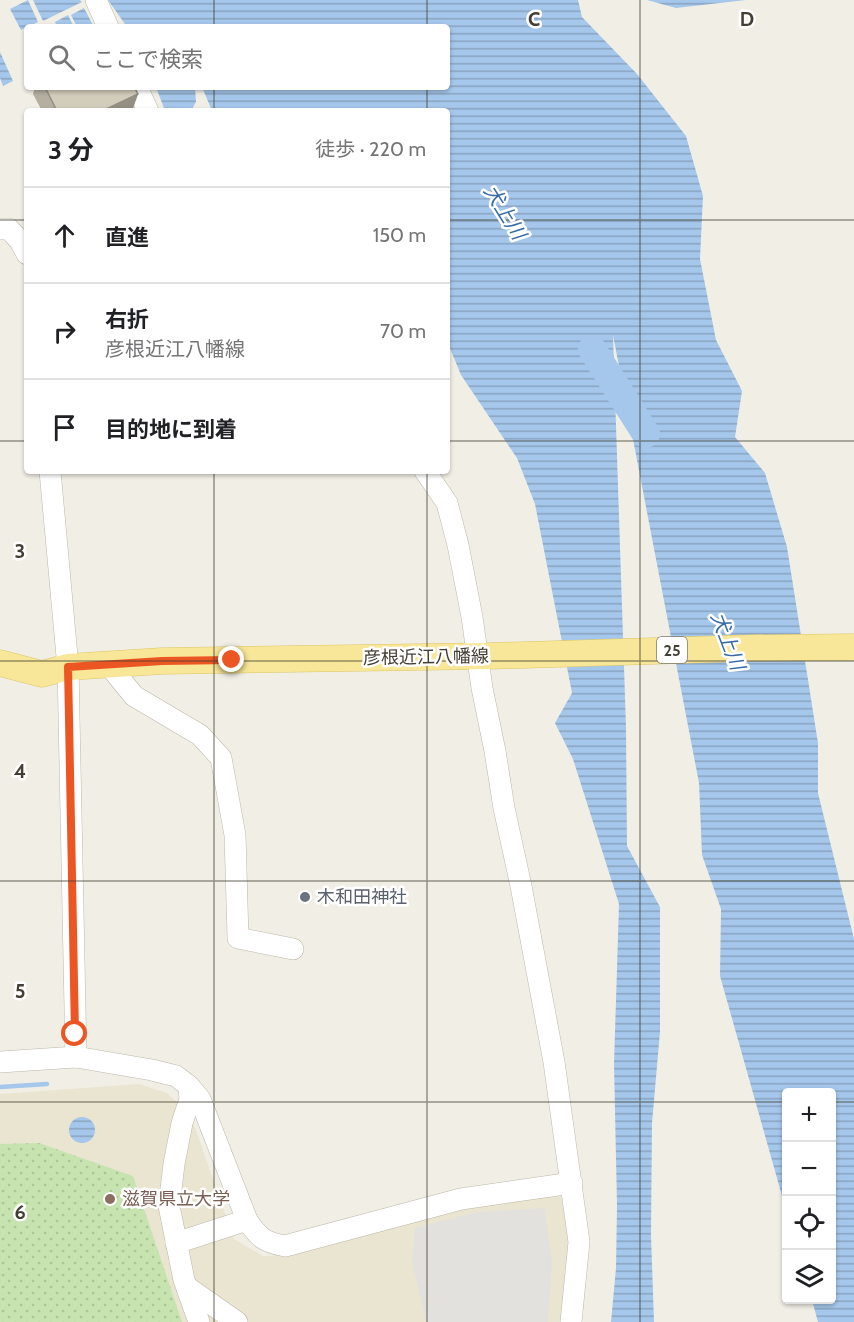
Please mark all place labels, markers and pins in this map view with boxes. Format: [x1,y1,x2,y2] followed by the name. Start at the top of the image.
[317,886,407,908] place label: 木和田神社
[298,890,312,904] marker: 木和田神社
[122,1188,230,1210] place label: 滋賀県立大学
[103,1192,117,1206] marker: 滋賀県立大学

